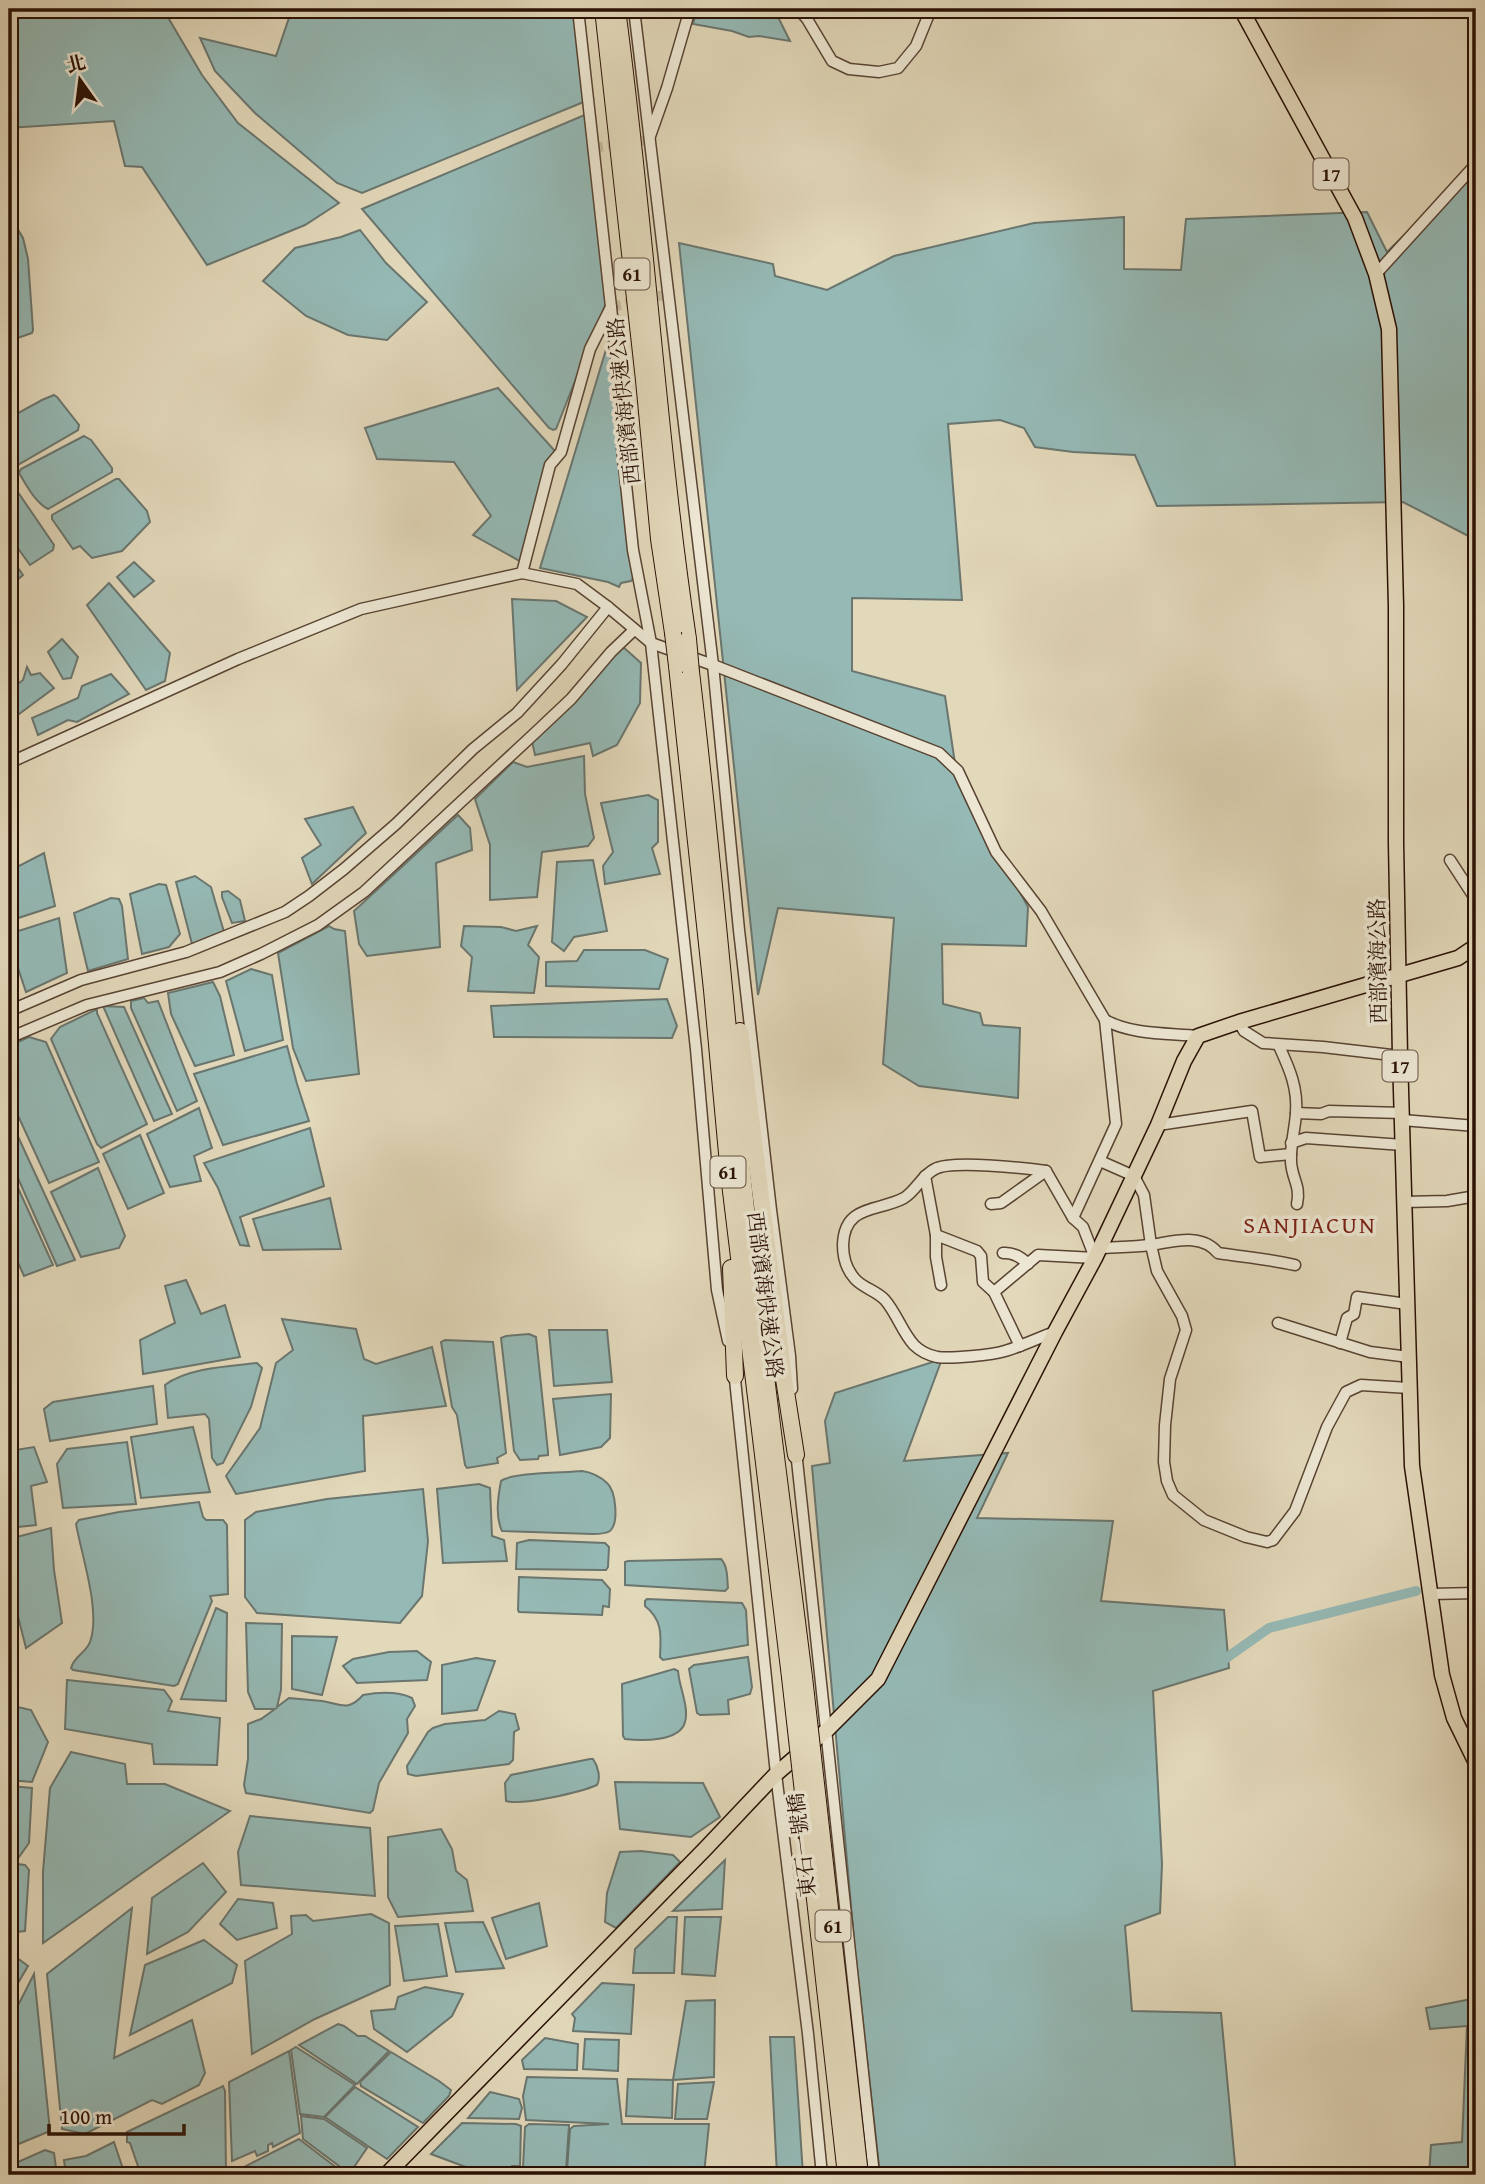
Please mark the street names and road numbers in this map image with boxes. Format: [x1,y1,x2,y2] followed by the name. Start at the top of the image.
[1314,158,1348,190] road number: 17
[614,258,650,290] road number: 61
[599,316,648,486] street label: 西部濱海快速公路
[1361,898,1394,1024] street label: 西部濱海公路
[1382,1050,1418,1082] road number: 17
[710,1156,746,1188] road number: 61
[740,1210,791,1380] street label: 西部濱海快速公路
[780,1791,823,1899] street label: 東石一號橋
[816,1910,850,1942] road number: 61

